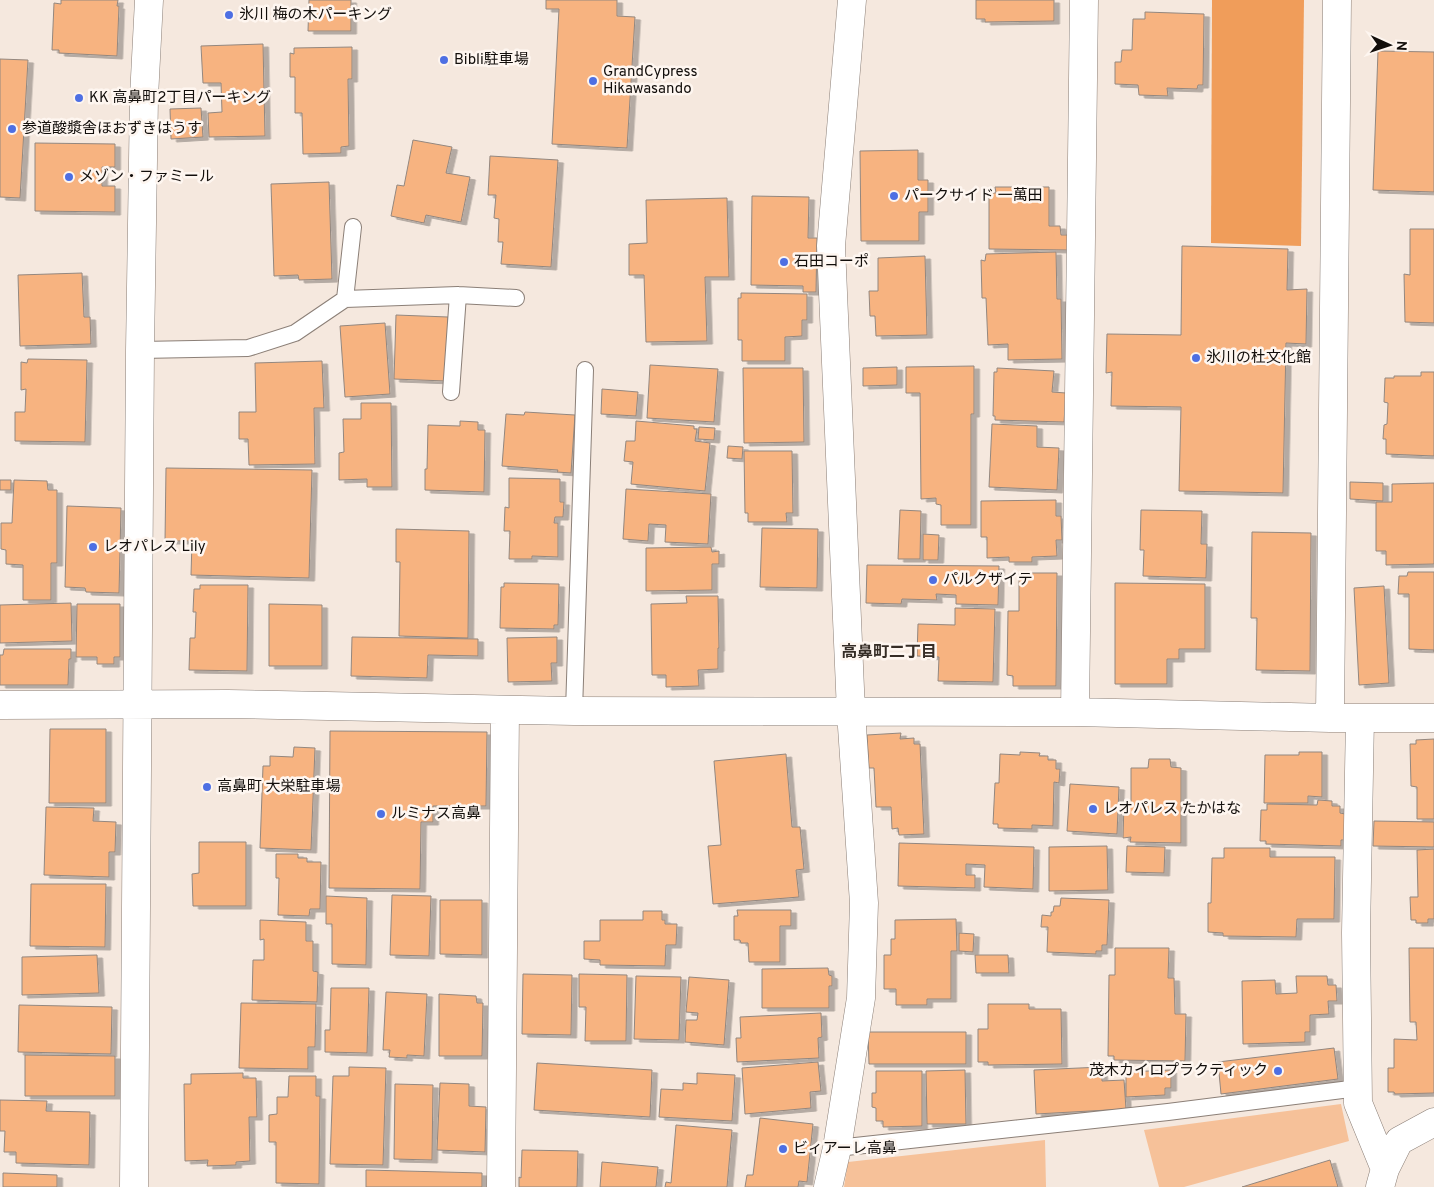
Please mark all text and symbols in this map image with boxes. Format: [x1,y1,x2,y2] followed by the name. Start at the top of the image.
[239,5,392,25] place label: 氷川 梅の木パーキング
[223,9,235,21] marker: 氷川 梅の木パーキング
[1364,20,1414,70] north arrow
[1392,40,1409,51] text: N
[454,51,529,70] place label: Bibli駐車場
[438,54,450,66] marker: Bibli駐車場
[603,63,698,99] place label: GrandCypress Hikawasando
[587,75,599,87] marker: GrandCypress Hikawasando
[89,89,271,108] place label: KK 高鼻町2丁目パーキング
[73,92,85,104] marker: KK 高鼻町2丁目パーキング
[22,120,202,139] place label: 参道酸漿舎ほおずきはうす
[6,123,18,135] marker: 参道酸漿舎ほおずきはうす
[79,168,214,187] place label: メゾン・ファミール
[63,171,75,183] marker: メゾン・ファミール
[904,187,1043,206] place label: パークサイド 一萬田
[888,190,900,202] marker: パークサイド 一萬田
[794,253,869,272] place label: 石田コーポ
[778,256,790,268] marker: 石田コーポ
[1206,349,1311,368] place label: 氷川の杜文化館
[1190,352,1202,364] marker: 氷川の杜文化館
[103,538,206,557] place label: レオパレス Lily
[87,541,99,553] marker: レオパレス Lily
[943,571,1033,590] place label: パルクザイテ
[927,574,939,586] marker: パルクザイテ
[841,643,937,663] district label: 高鼻町二丁目
[217,778,341,797] place label: 高鼻町 大栄駐車場
[201,781,213,793] marker: 高鼻町 大栄駐車場
[1103,800,1241,819] place label: レオパレス たかはな
[1087,803,1099,815] marker: レオパレス たかはな
[391,805,481,824] place label: ルミナス高鼻
[375,808,387,820] marker: ルミナス高鼻
[1089,1062,1268,1081] place label: 茂木カイロプラクティック
[1272,1065,1284,1077] marker: 茂木カイロプラクティック
[793,1140,897,1159] place label: ビィアーレ高鼻
[777,1143,789,1155] marker: ビィアーレ高鼻

